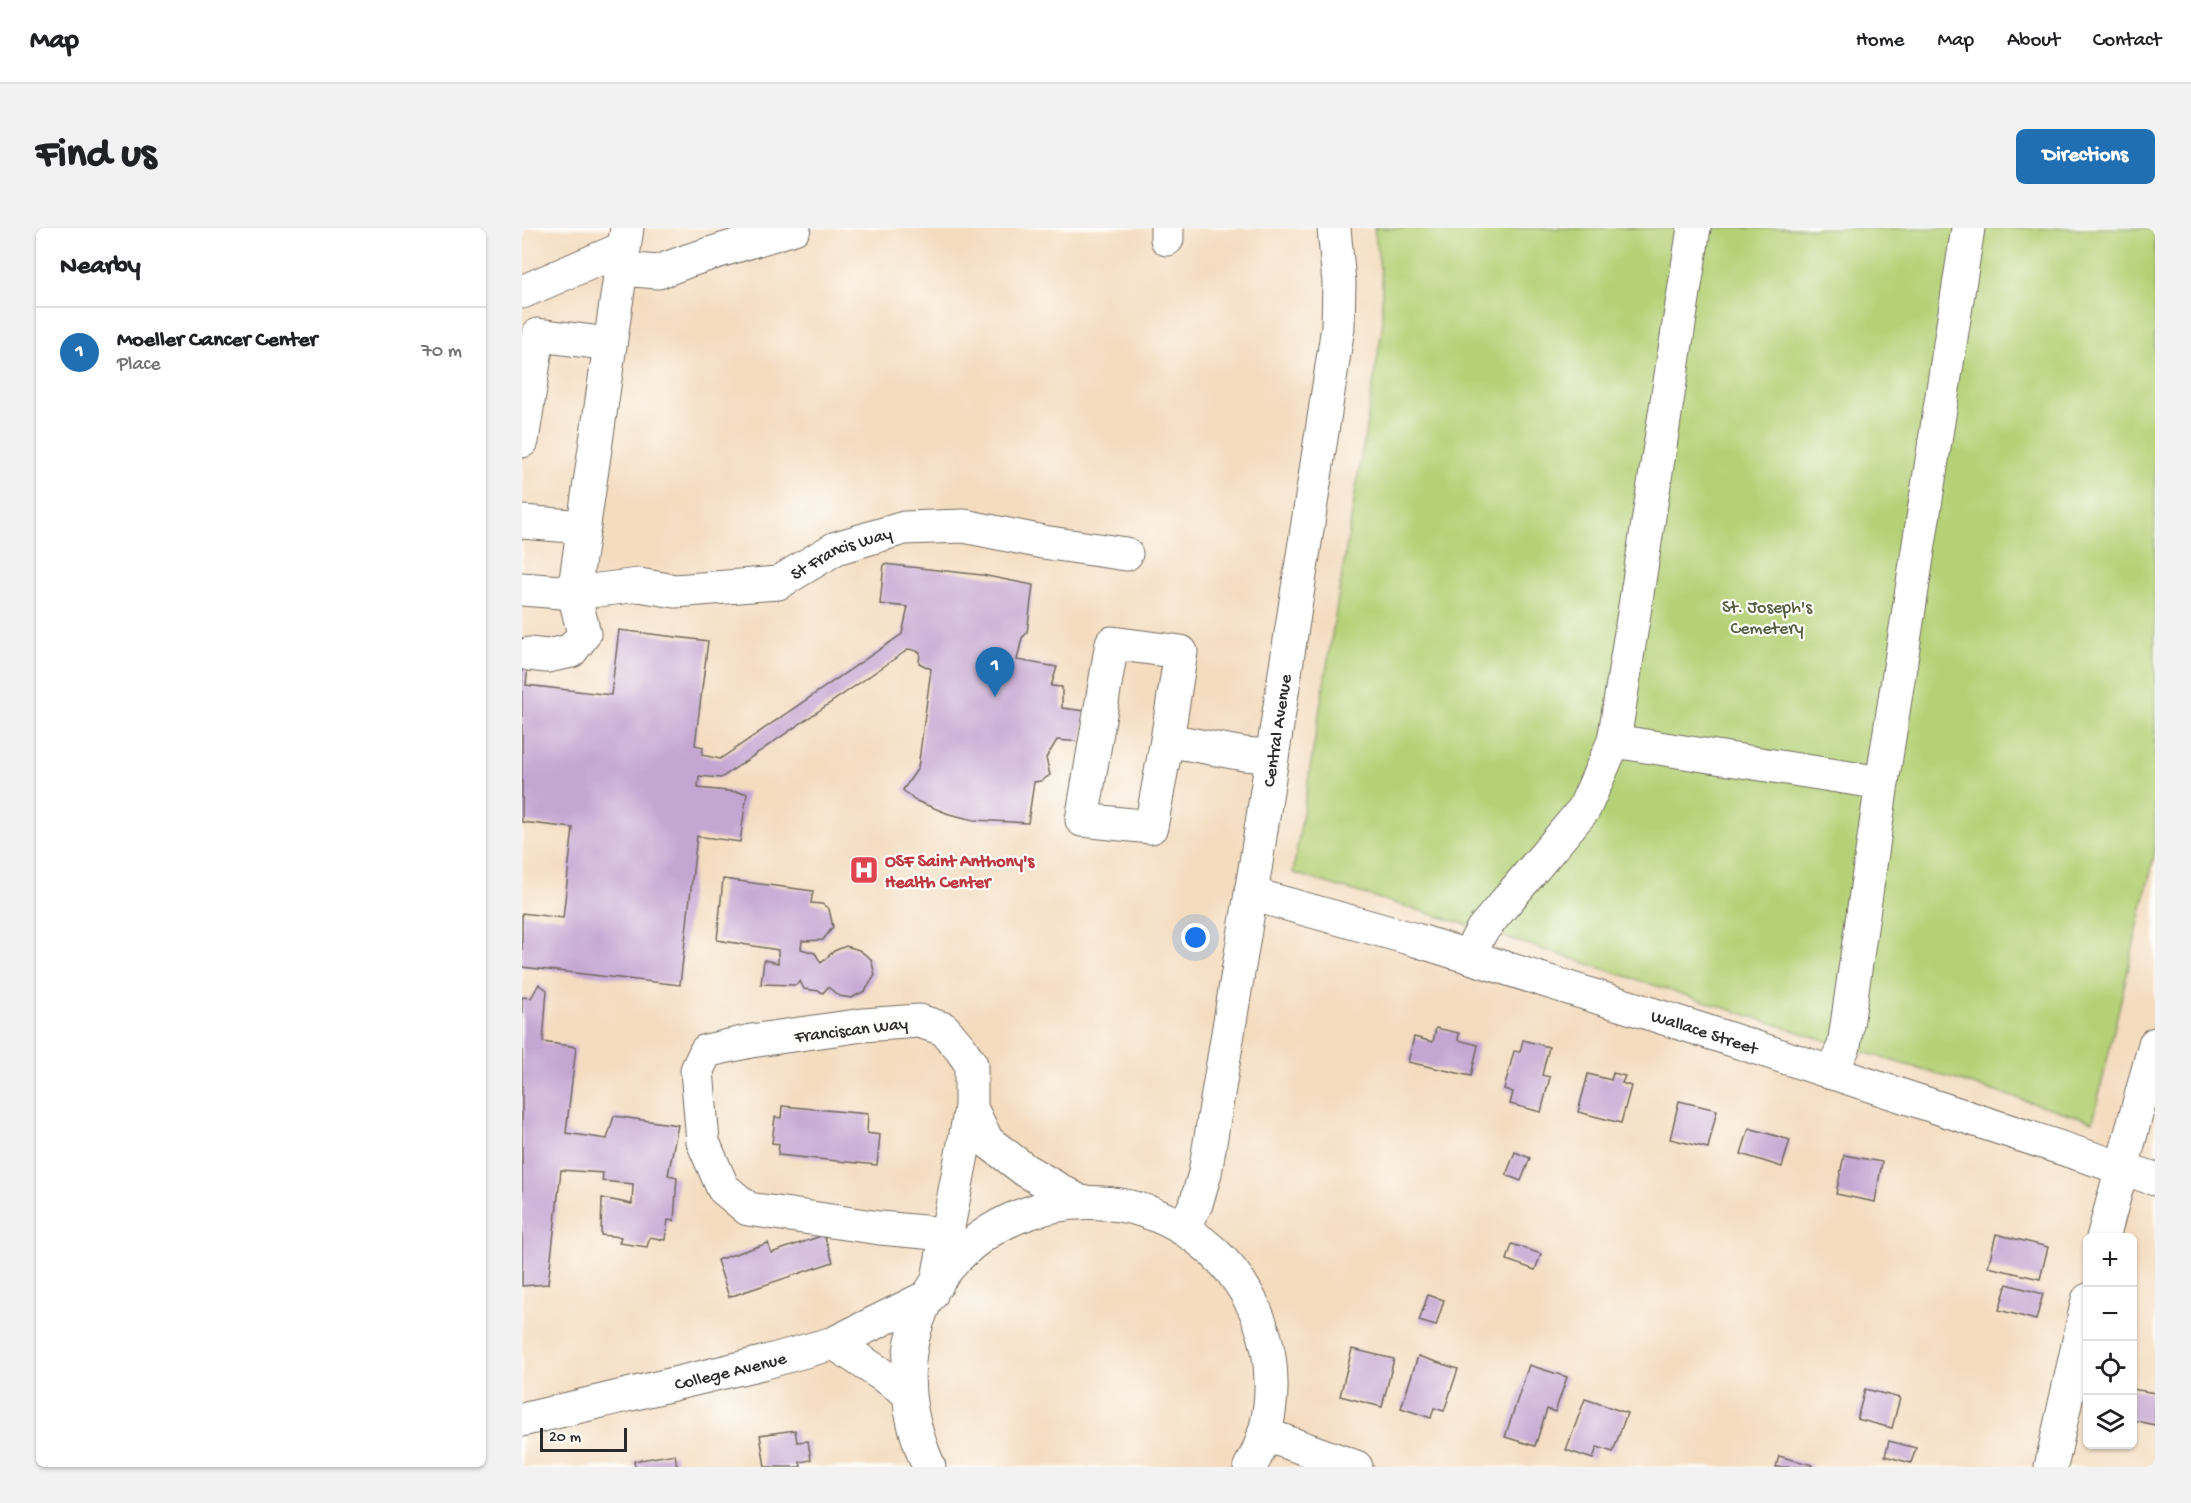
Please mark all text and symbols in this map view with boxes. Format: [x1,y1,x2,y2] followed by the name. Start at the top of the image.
[30,25,79,58] text: Map
[1856,29,1904,54] text: Home
[1937,29,1974,54] text: Map
[2007,29,2060,54] text: About
[2093,29,2161,54] text: Contact
[2016,129,2155,184] button: Directions
[36,132,156,181] text: Find us
[60,252,141,283] text: Nearby
[117,328,317,354] text: Moeller Cancer Center
[75,341,84,364] text: 1
[421,341,462,364] text: 70 m
[117,354,161,377] text: Place
[787,524,895,586] street label: St Francis Way
[1722,598,1813,640] park label: St. Joseph's Cemetery
[976,648,1014,697] pin: 1
[1260,672,1298,789] street label: Central Avenue
[885,852,1036,894] place label: OSF Saint Anthony's Health Center
[848,854,880,886] hospital icon: OSF Saint Anthony's Health Center
[1181,923,1210,952] your location
[1648,1007,1762,1061] street label: Wallace Street
[793,1014,909,1049] street label: Franciscan Way
[2083,1233,2137,1449] map controls
[2083,1233,2137,1287] button: +
[2083,1287,2137,1341] button: −
[2083,1341,2137,1395] button: locate
[673,1349,790,1396] street label: College Avenue
[2083,1395,2137,1449] button: layers
[540,1425,627,1452] scale bar
[549,1429,581,1448] text: 20 m

